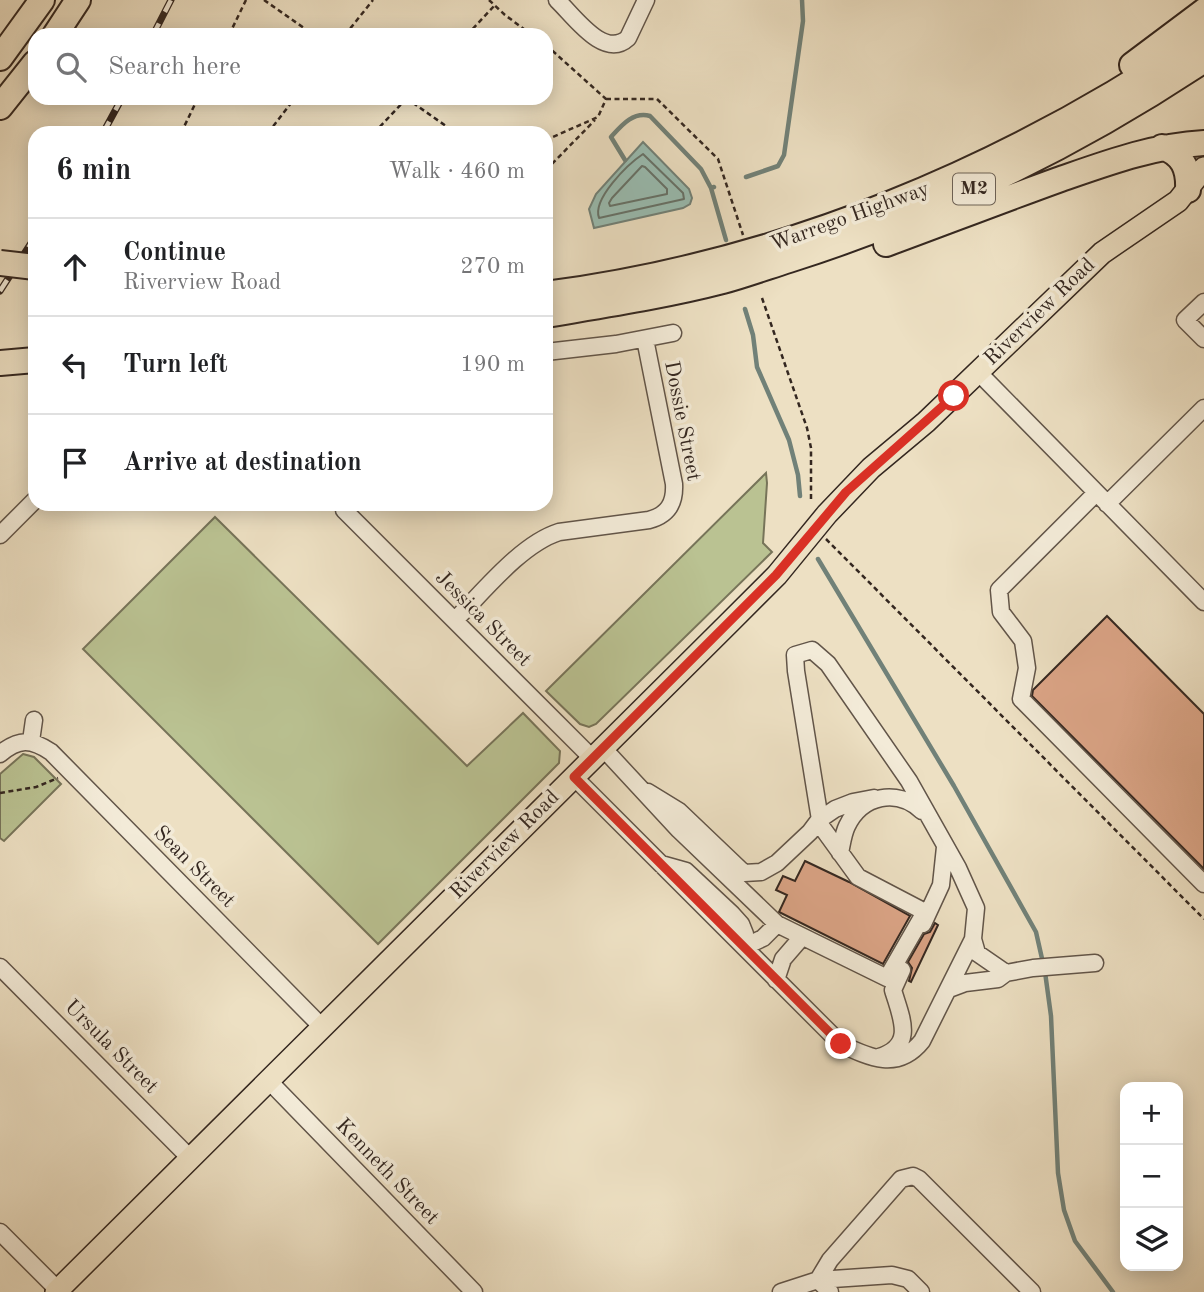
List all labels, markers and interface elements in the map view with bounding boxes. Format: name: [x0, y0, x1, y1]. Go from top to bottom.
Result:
search box: [28, 28, 553, 105]
icon: search: [52, 48, 90, 86]
text: Search here: [108, 54, 241, 80]
text: 6 min: [56, 156, 131, 186]
text: Walk · 460 m: [389, 160, 525, 183]
road number: M2: [953, 174, 995, 204]
street label: Warrego Highway: [768, 179, 932, 255]
text: Continue: [123, 240, 226, 266]
icon: ahead: [56, 248, 94, 286]
street label: Riverview Road: [981, 254, 1099, 370]
text: 270 m: [460, 255, 525, 278]
text: Riverview Road: [123, 271, 281, 294]
icon: left: [56, 346, 94, 384]
text: Turn left: [123, 352, 228, 378]
text: 190 m: [460, 353, 525, 376]
street label: Dossie Street: [660, 359, 704, 483]
route start: [938, 380, 969, 411]
icon: arrive: [56, 444, 94, 482]
text: Arrive at destination: [123, 450, 362, 476]
street label: Jessica Street: [431, 567, 535, 671]
street label: Riverview Road: [446, 786, 564, 904]
street label: Sean Street: [149, 822, 239, 912]
street label: Ursula Street: [60, 996, 162, 1098]
route end: [825, 1028, 856, 1059]
map controls: [1120, 1082, 1183, 1271]
button: +: [1120, 1082, 1183, 1145]
street label: Kenneth Street: [331, 1115, 443, 1229]
button: −: [1120, 1145, 1183, 1208]
button: layers: [1120, 1208, 1183, 1271]

